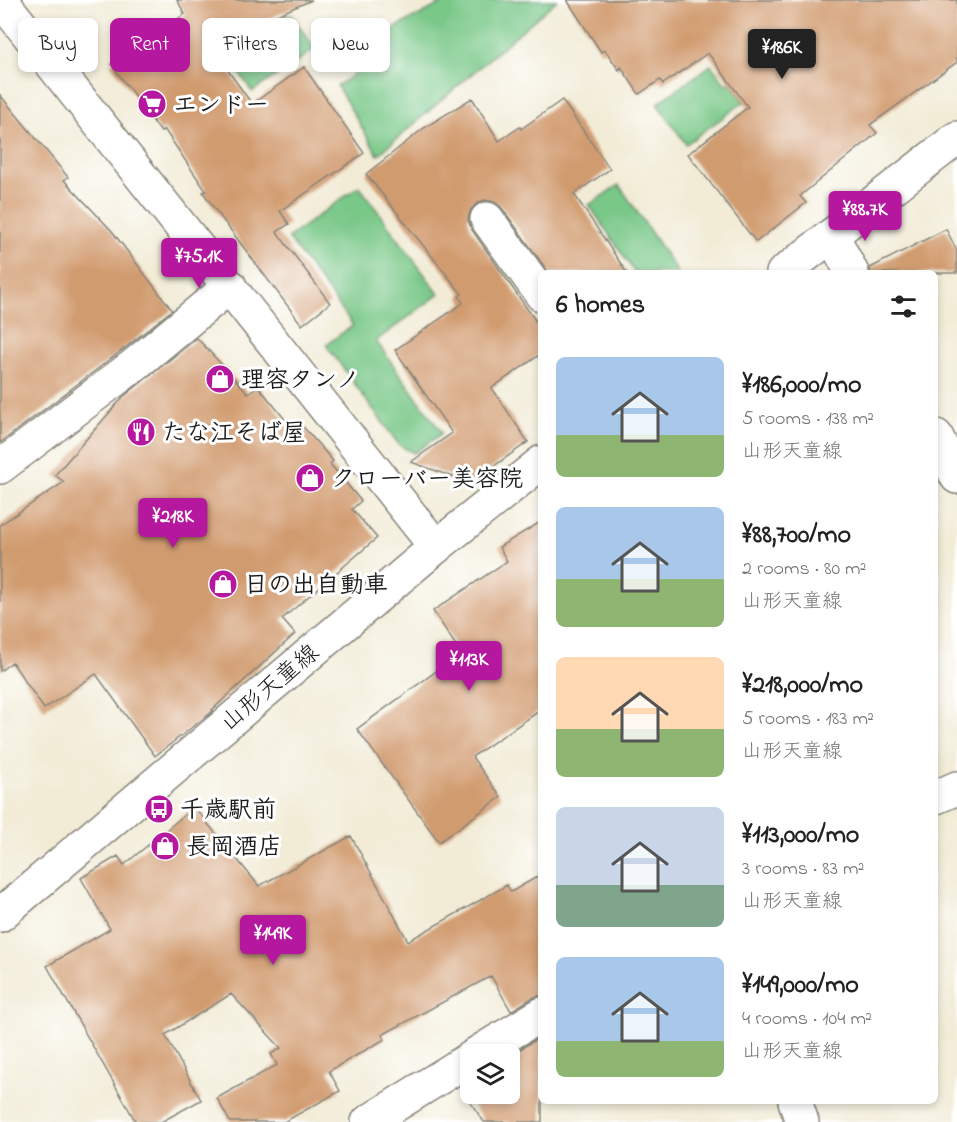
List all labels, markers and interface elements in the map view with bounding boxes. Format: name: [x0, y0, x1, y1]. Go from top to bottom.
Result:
chip: Buy: [18, 18, 98, 72]
chip: Rent: [110, 18, 190, 72]
chip: Filters: [202, 18, 299, 72]
chip: New: [311, 18, 390, 72]
pin: ¥186K: [740, 29, 824, 80]
text: ¥186K: [762, 34, 802, 63]
supermarket icon: エンドー: [136, 88, 168, 120]
place label: エンドー: [173, 89, 269, 124]
pin: ¥88.7K: [816, 191, 914, 242]
text: ¥88.7K: [843, 196, 887, 225]
pin: ¥75.1K: [150, 238, 248, 289]
text: ¥75.1K: [175, 243, 223, 272]
text: 6 homes: [556, 287, 645, 325]
icon: filters: [887, 290, 920, 323]
shop icon: 理容タンノ: [204, 363, 236, 395]
place label: 理容タンノ: [241, 364, 360, 399]
text: ¥186,000/mo: [742, 367, 862, 405]
icon: home: [604, 381, 676, 453]
text: 5 rooms · 138 m²: [742, 405, 874, 434]
restaurant icon: たな江そば屋: [125, 416, 157, 448]
place label: たな江そば屋: [162, 417, 306, 452]
text: 山形天童線: [742, 438, 842, 467]
shop icon: クローバー美容院: [294, 462, 326, 494]
place label: クローバー美容院: [331, 463, 523, 498]
pin: ¥218K: [131, 498, 215, 549]
text: ¥218K: [152, 503, 194, 532]
text: ¥88,700/mo: [742, 517, 851, 555]
icon: home: [604, 531, 676, 603]
text: 2 rooms · 80 m²: [742, 555, 867, 584]
shop icon: 日の出自動車: [207, 568, 239, 600]
place label: 日の出自動車: [244, 569, 388, 604]
text: 山形天童線: [742, 588, 842, 617]
street label: 山形天童線: [213, 637, 328, 741]
pin: ¥113K: [427, 641, 511, 692]
text: ¥113K: [450, 646, 488, 675]
text: ¥218,000/mo: [742, 667, 863, 705]
icon: home: [604, 681, 676, 753]
text: 5 rooms · 183 m²: [742, 705, 874, 734]
text: 山形天童線: [742, 738, 842, 767]
bus stop icon: 千歳駅前: [143, 793, 175, 825]
place label: 千歳駅前: [180, 794, 276, 829]
text: ¥113,000/mo: [742, 817, 859, 855]
shop icon: 長岡酒店: [149, 830, 181, 862]
place label: 長岡酒店: [186, 831, 282, 866]
icon: home: [604, 831, 676, 903]
text: 3 rooms · 83 m²: [742, 855, 864, 884]
text: 山形天童線: [742, 888, 842, 917]
pin: ¥149K: [231, 915, 315, 966]
text: ¥149K: [254, 920, 292, 949]
text: ¥149,000/mo: [742, 967, 859, 1005]
icon: home: [604, 981, 676, 1053]
text: 4 rooms · 104 m²: [742, 1005, 872, 1034]
text: 山形天童線: [742, 1038, 842, 1067]
map controls: [460, 1044, 520, 1104]
button: layers: [460, 1044, 520, 1104]

